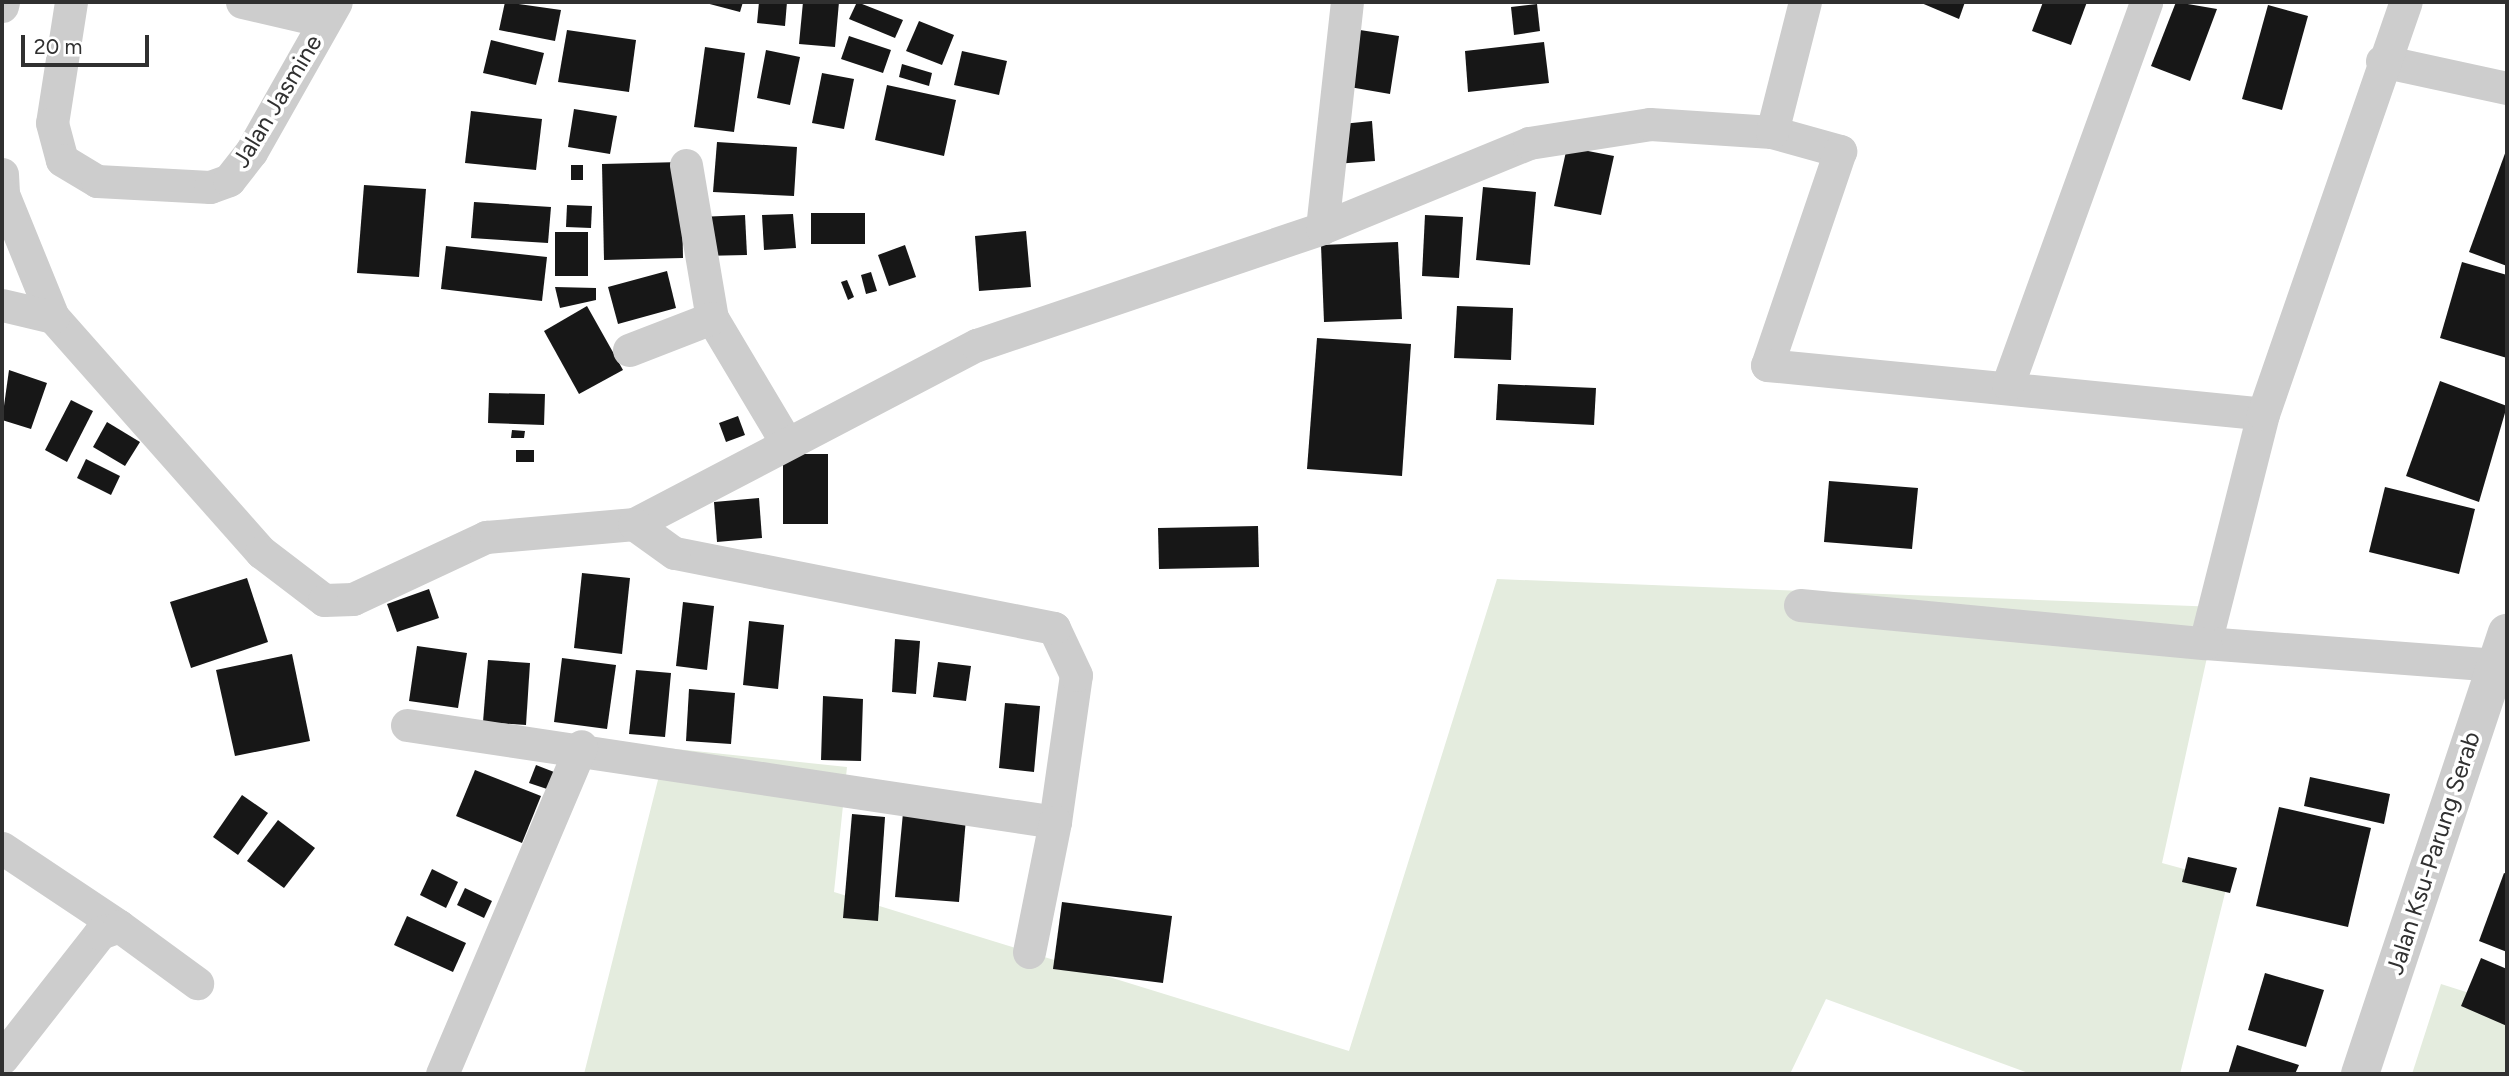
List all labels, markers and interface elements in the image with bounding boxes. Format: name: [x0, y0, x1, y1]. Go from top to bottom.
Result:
scale bar: [24, 21, 152, 65]
street label: Jalan Jasmine: [226, 29, 328, 173]
text: 20 m: [34, 34, 82, 59]
street label: Jalan Ksu-Parung Serab: [2380, 728, 2486, 978]

